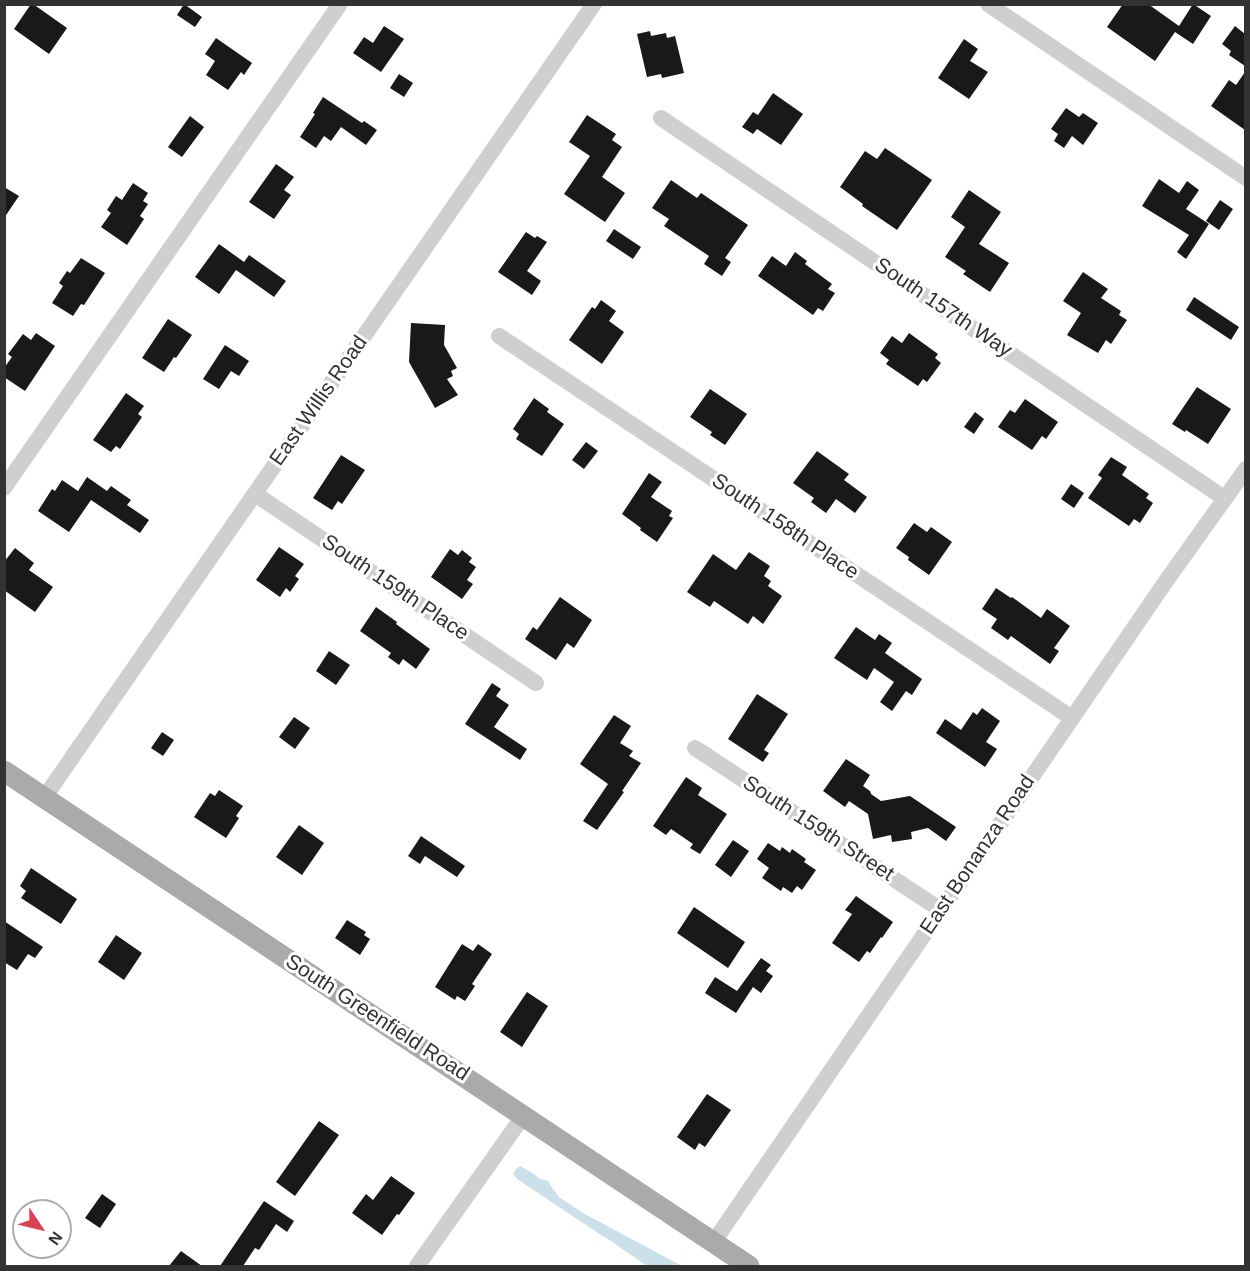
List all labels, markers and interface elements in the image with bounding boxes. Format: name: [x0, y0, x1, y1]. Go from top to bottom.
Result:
street label: South 157th Way: [869, 253, 1017, 363]
street label: East Willis Road: [265, 331, 373, 471]
street label: South 158th Place: [707, 469, 863, 585]
street label: South 159th Place: [317, 530, 473, 646]
street label: South 159th Street: [738, 771, 898, 887]
street label: East Bonanza Road: [915, 771, 1041, 939]
street label: South Greenfield Road: [281, 949, 473, 1087]
north arrow: [12, 1199, 72, 1259]
text: N: [45, 1229, 66, 1248]

